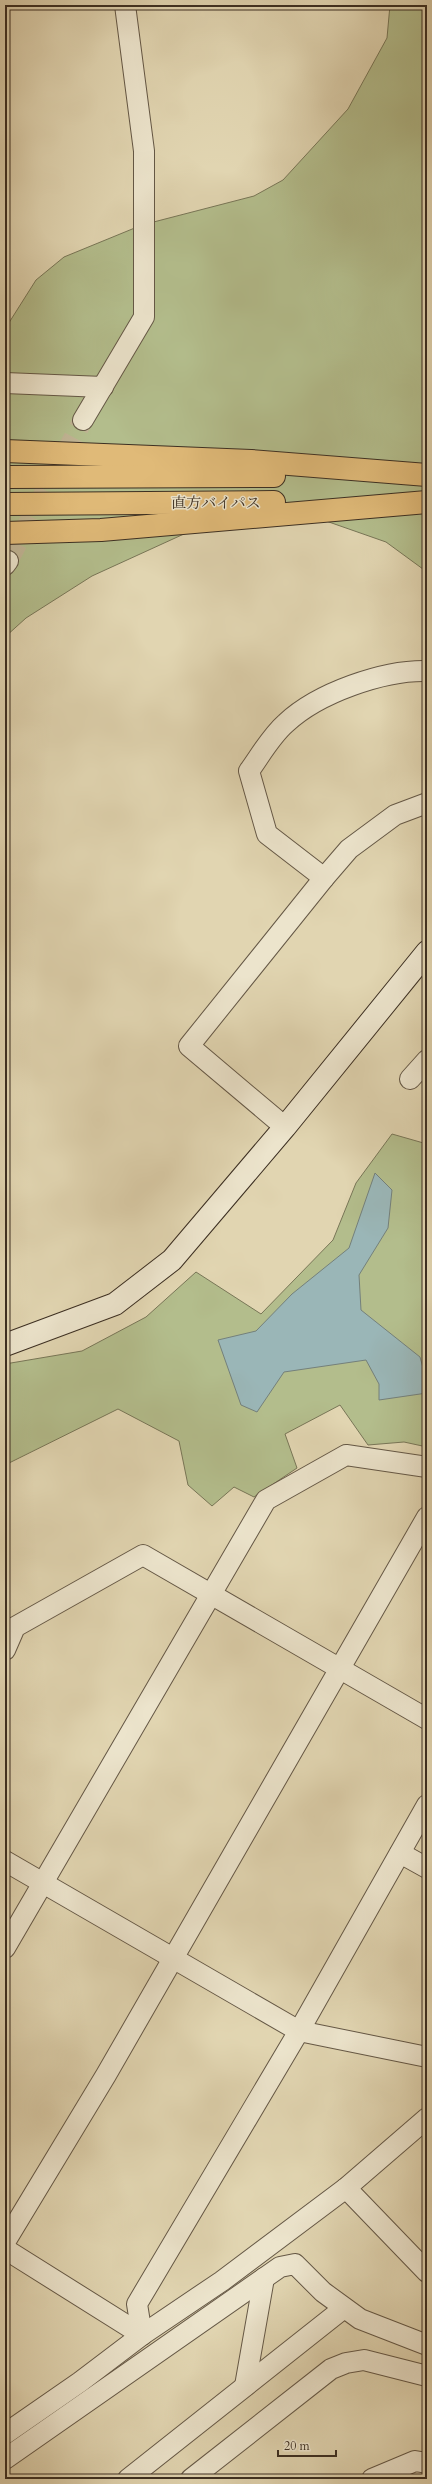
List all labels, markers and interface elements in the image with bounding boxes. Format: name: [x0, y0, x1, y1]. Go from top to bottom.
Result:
street label: 直方バイパス: [171, 493, 261, 513]
scale bar: [278, 2432, 336, 2458]
text: 20 m: [284, 2438, 311, 2454]

